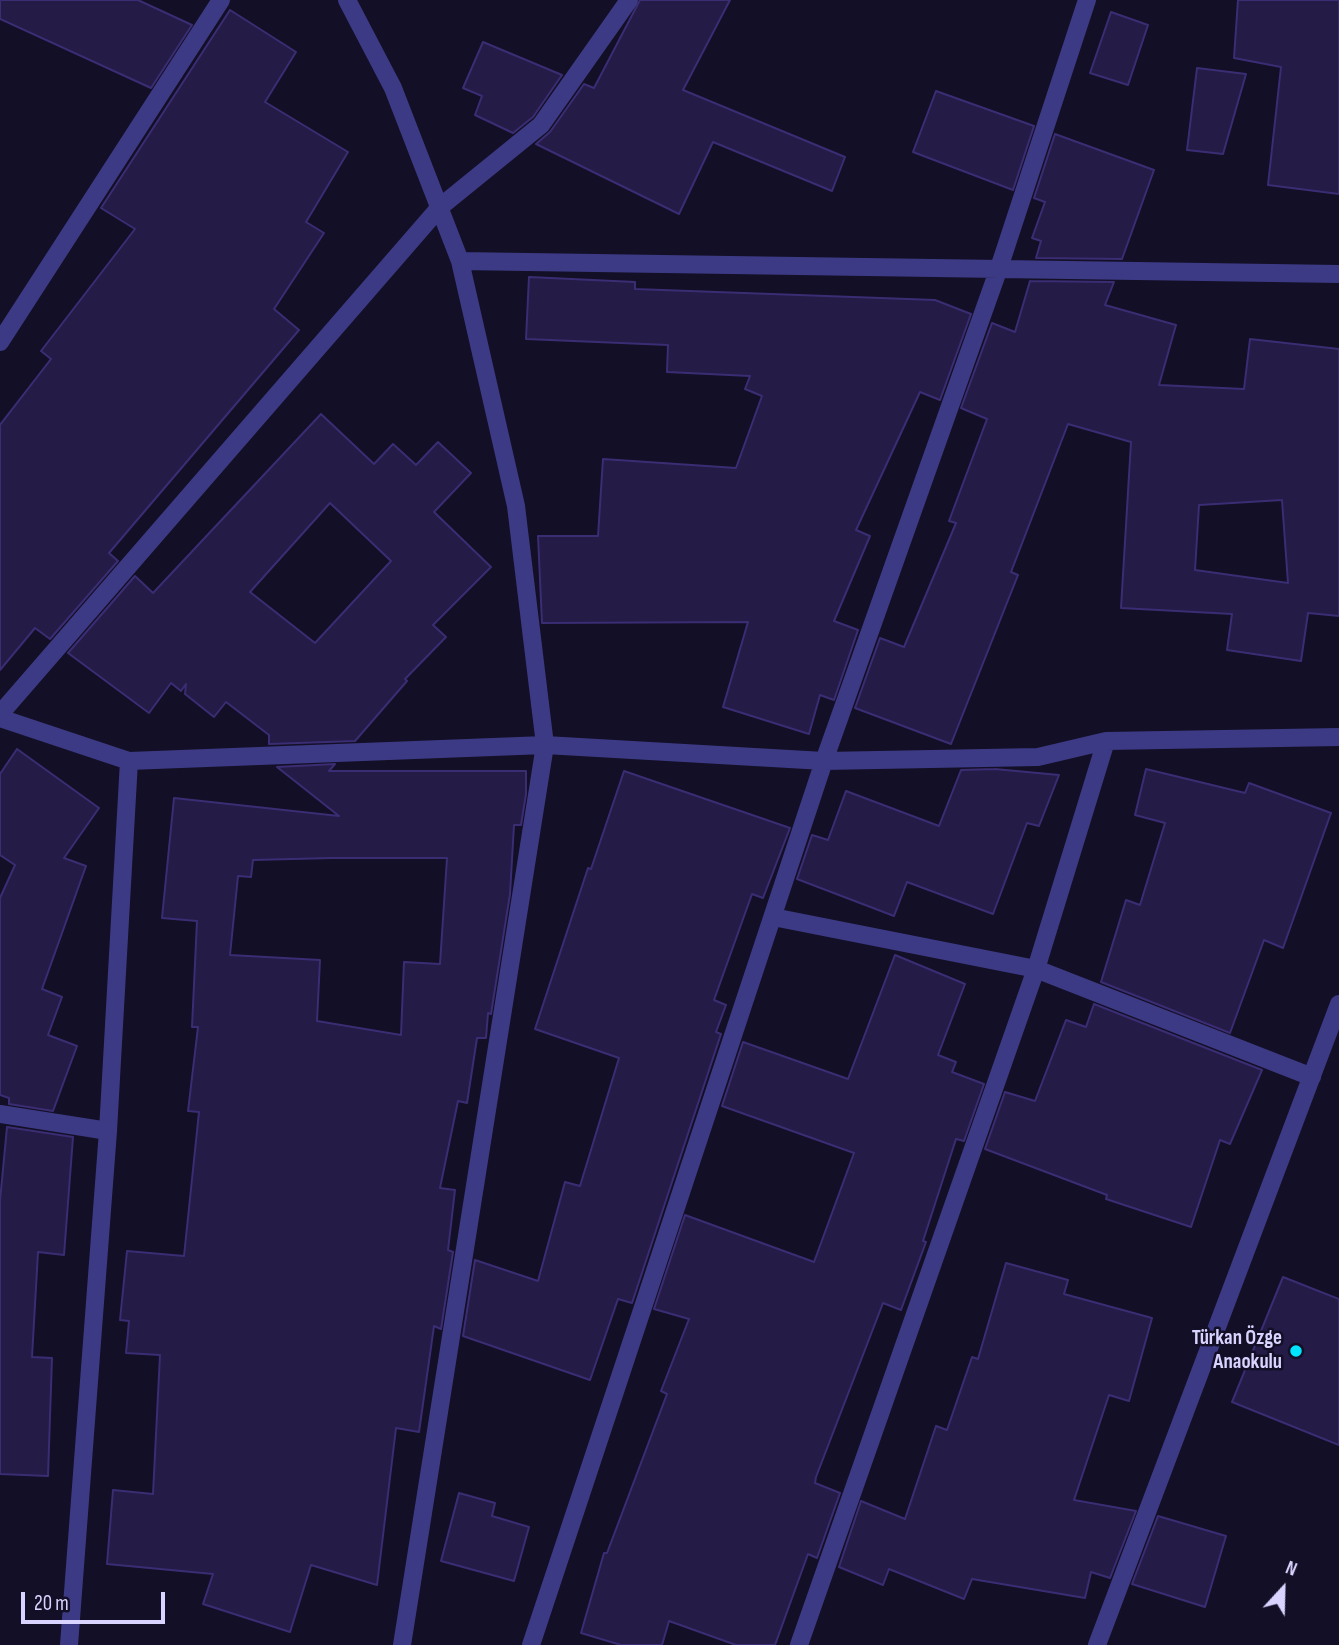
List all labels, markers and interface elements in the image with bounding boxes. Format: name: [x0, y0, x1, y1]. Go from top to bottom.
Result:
place label: Türkan Özge Anaokulu: [1192, 1326, 1282, 1376]
marker: Türkan Özge Anaokulu: [1288, 1343, 1304, 1359]
north arrow: [1248, 1554, 1318, 1624]
text: N: [1282, 1557, 1300, 1582]
scale bar: [24, 1578, 168, 1622]
text: 20 m: [34, 1591, 69, 1616]

